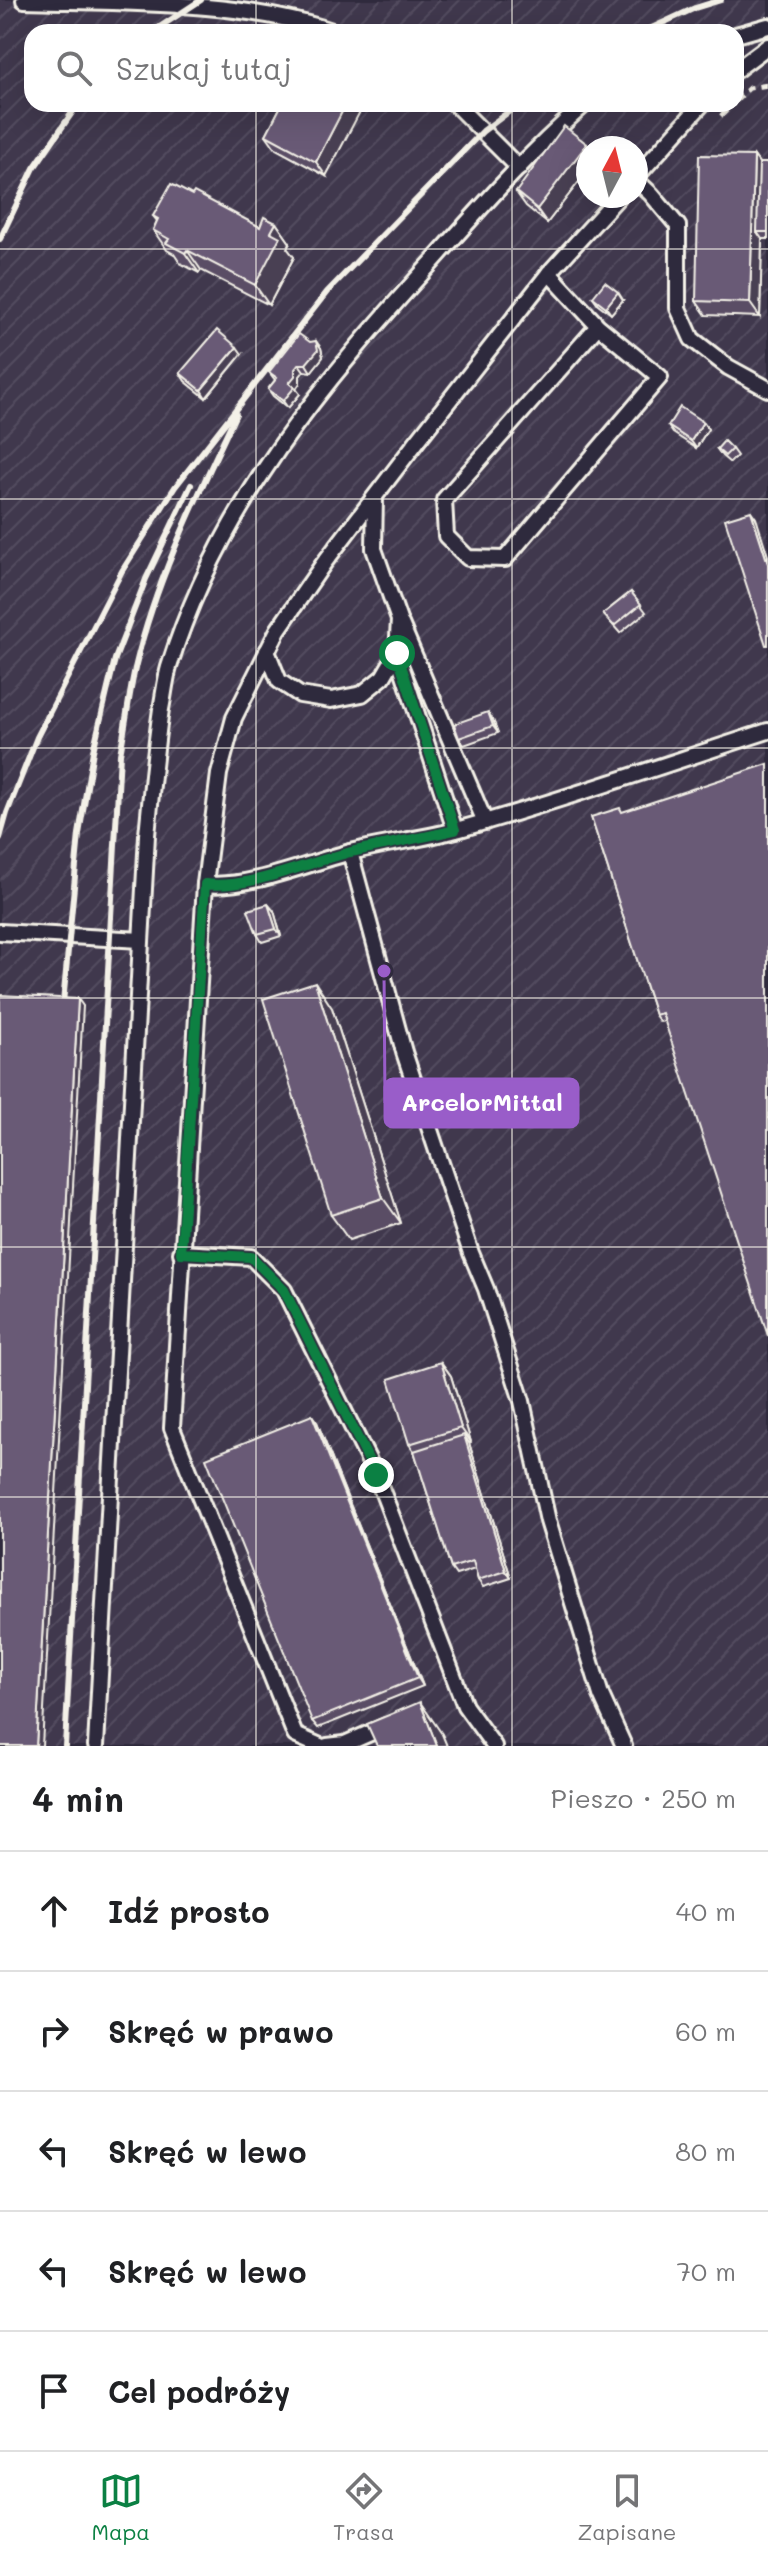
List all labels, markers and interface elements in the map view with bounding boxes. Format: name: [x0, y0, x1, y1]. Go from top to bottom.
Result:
search box: [24, 24, 744, 112]
icon: search: [52, 46, 96, 90]
text: Szukaj tutaj: [116, 48, 292, 88]
north arrow: [576, 136, 648, 208]
route start: [379, 635, 415, 671]
callout: ArcelorMittal: [385, 1079, 578, 1127]
text: ArcelorMittal: [401, 1086, 563, 1117]
route end: [358, 1457, 394, 1493]
text: 4 min: [32, 1776, 124, 1821]
text: Pieszo · 250 m: [551, 1781, 736, 1815]
icon: ahead: [32, 1889, 76, 1933]
text: Idź prosto: [108, 1891, 269, 1931]
text: 40 m: [676, 1894, 736, 1928]
icon: right: [32, 2009, 76, 2053]
text: Skręć w prawo: [108, 2011, 333, 2051]
text: 60 m: [675, 2014, 736, 2048]
icon: left: [32, 2129, 76, 2173]
text: Skręć w lewo: [108, 2131, 306, 2171]
text: 80 m: [675, 2134, 736, 2168]
icon: left: [32, 2249, 76, 2293]
text: Skręć w lewo: [108, 2251, 306, 2291]
text: 70 m: [676, 2254, 736, 2288]
icon: arrive: [32, 2369, 76, 2413]
text: Cel podróży: [108, 2371, 290, 2411]
tab: Mapa: [92, 2469, 150, 2546]
tab: Trasa: [333, 2469, 394, 2546]
tab: Zapisane: [577, 2469, 676, 2546]

